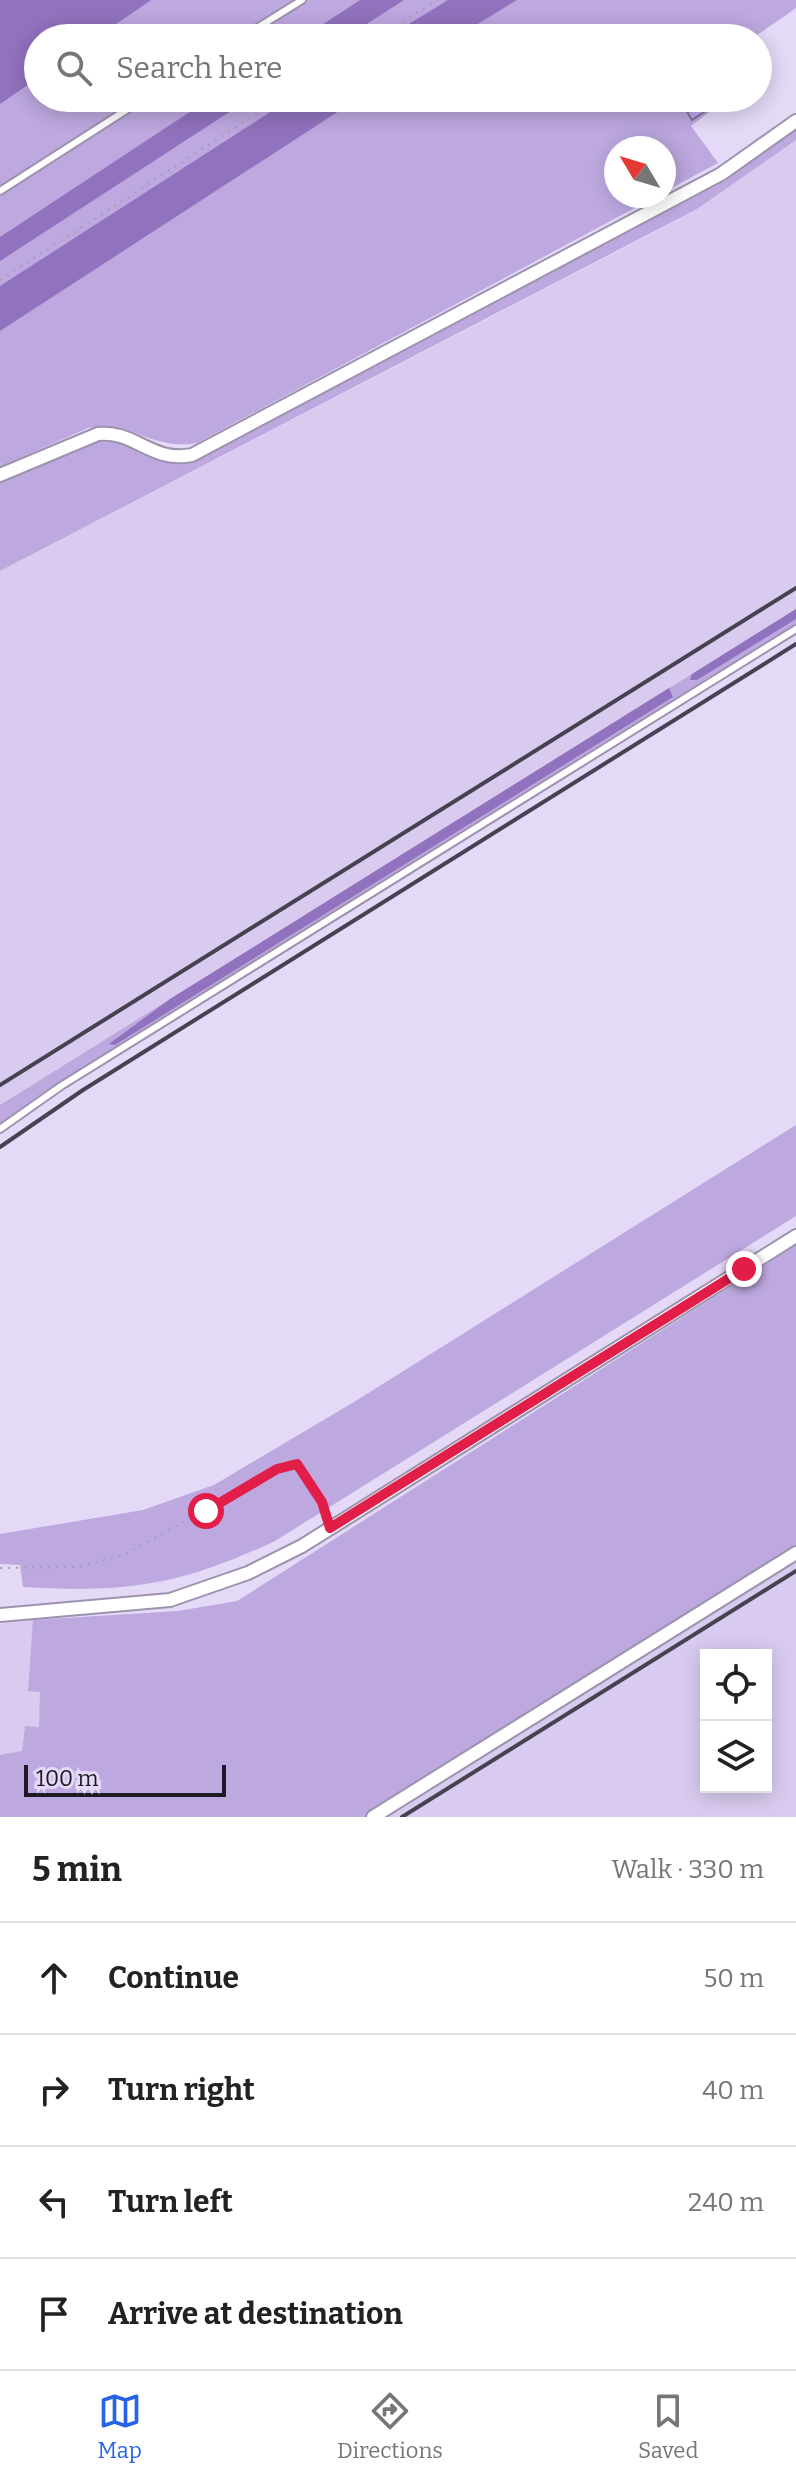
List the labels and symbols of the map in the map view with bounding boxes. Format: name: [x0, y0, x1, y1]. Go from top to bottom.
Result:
north arrow: [604, 136, 676, 208]
route end: [726, 1251, 762, 1287]
route start: [188, 1493, 224, 1529]
scale bar: [24, 1761, 226, 1797]

